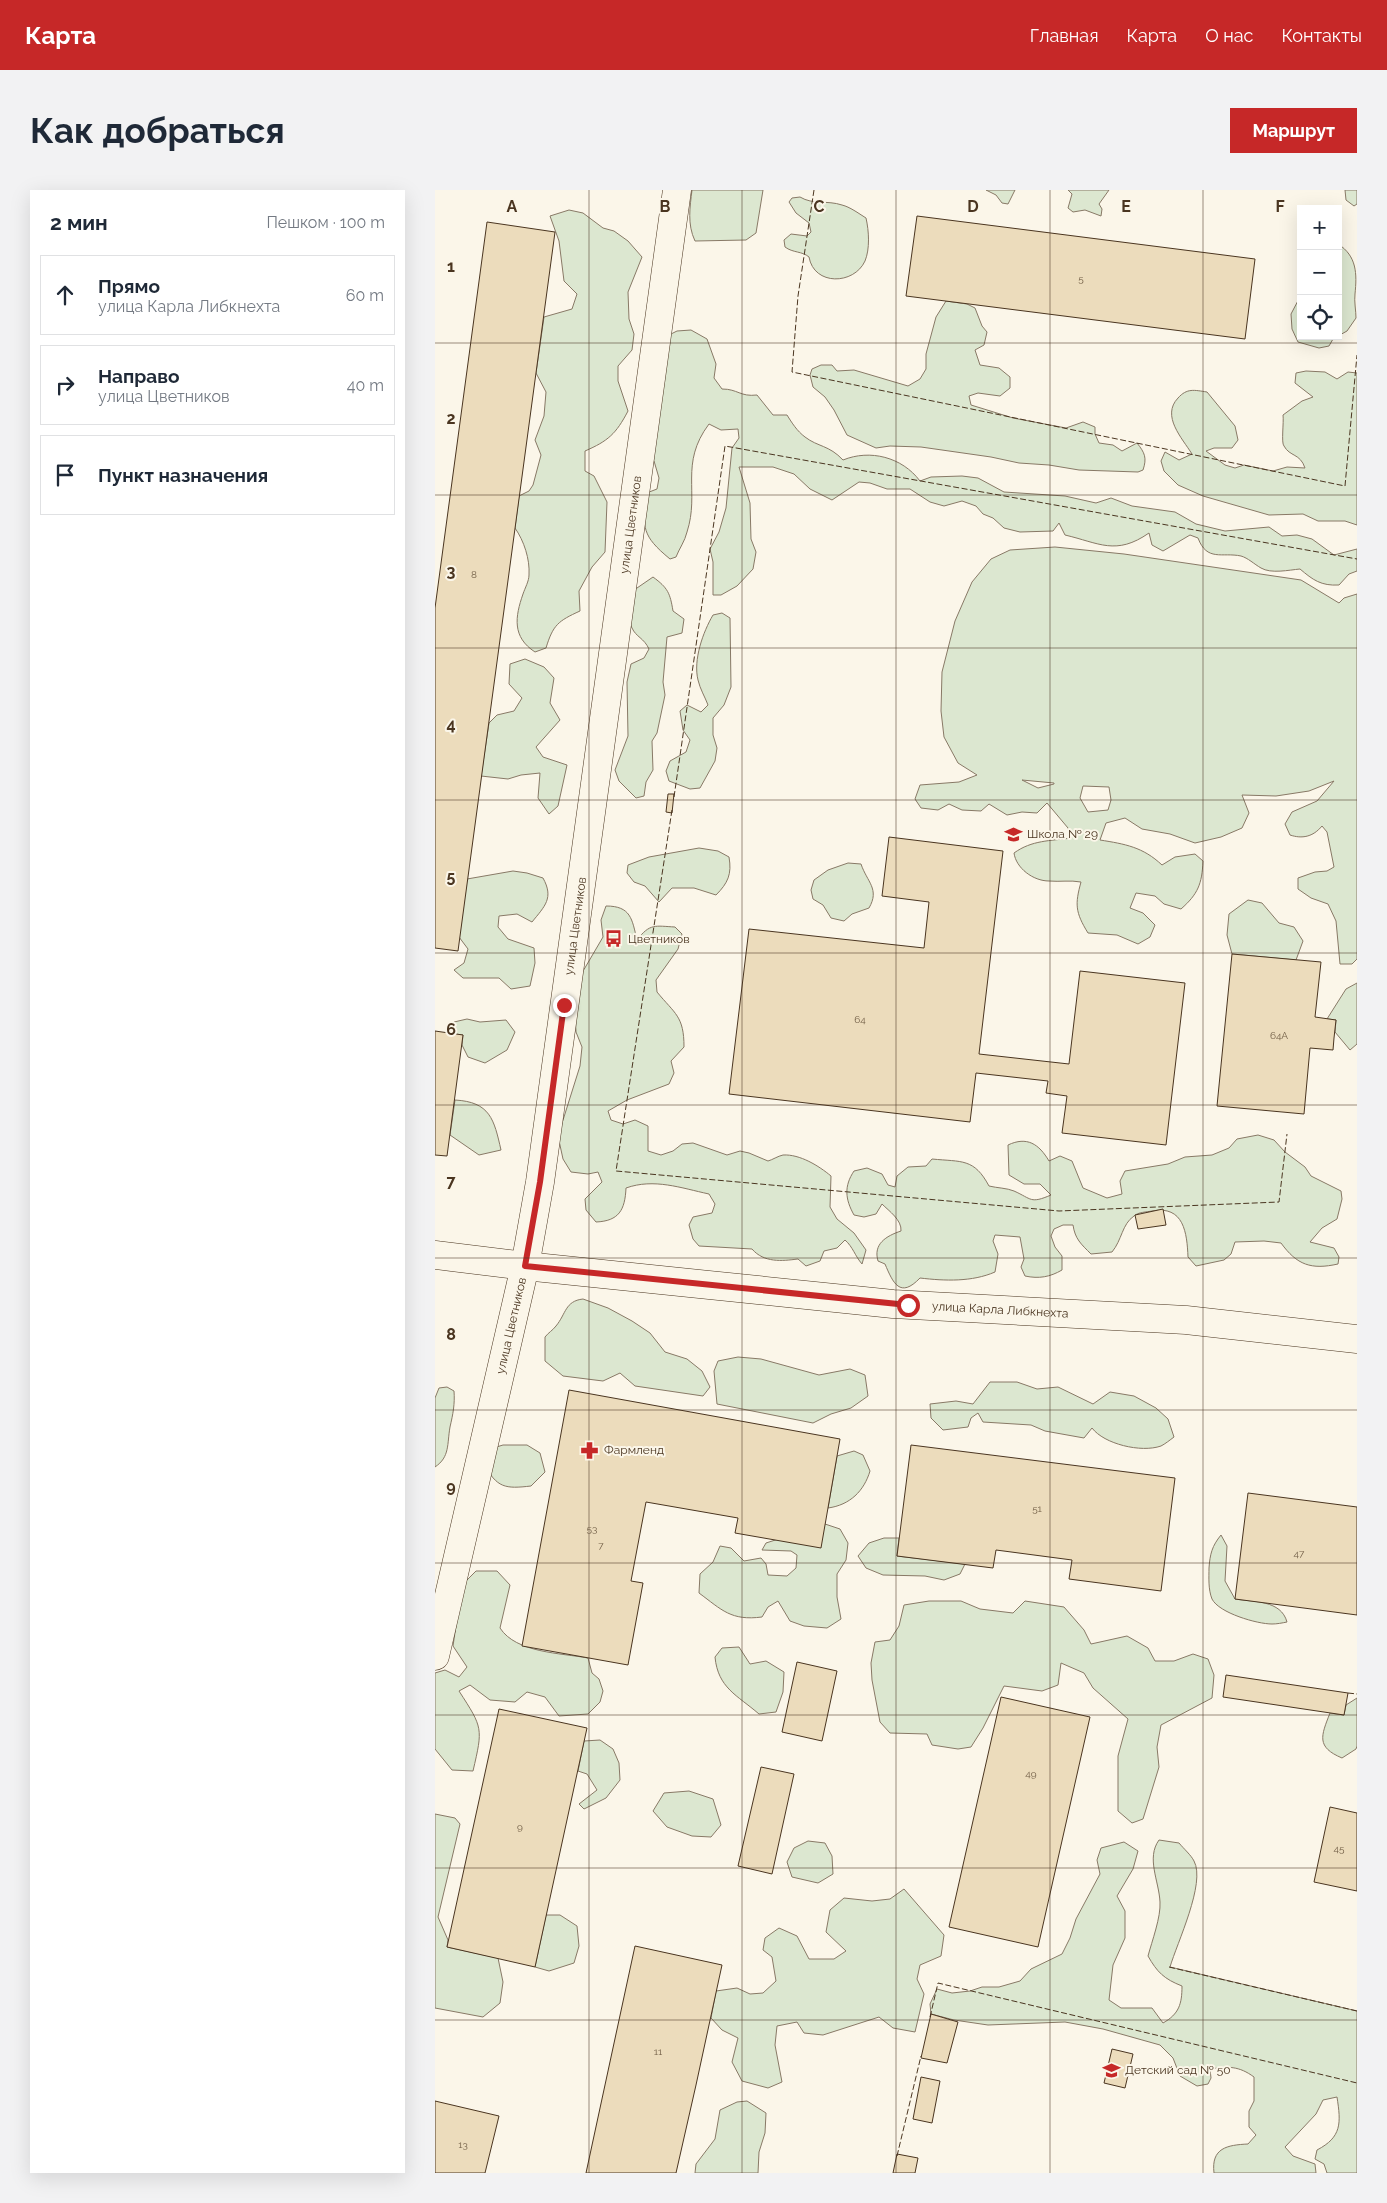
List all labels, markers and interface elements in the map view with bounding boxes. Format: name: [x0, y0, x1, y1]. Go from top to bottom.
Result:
text: Карта: [25, 21, 96, 50]
text: Главная: [1030, 25, 1098, 46]
text: Карта: [1126, 25, 1177, 46]
text: О нас: [1205, 25, 1253, 46]
text: Контакты: [1281, 25, 1362, 46]
button: Маршрут: [1230, 108, 1357, 153]
text: Как добраться: [30, 110, 285, 151]
text: A: [507, 197, 518, 216]
text: B: [660, 197, 671, 216]
text: C: [814, 197, 825, 216]
text: D: [967, 197, 979, 216]
text: E: [1121, 197, 1131, 216]
text: F: [1275, 197, 1285, 216]
map controls: [1297, 205, 1342, 340]
button: +: [1297, 205, 1342, 250]
text: 2 мин: [50, 210, 108, 235]
text: Пешком · 100 m: [266, 213, 385, 232]
button: −: [1297, 250, 1342, 295]
text: 1: [447, 257, 455, 276]
house number: 5: [1078, 273, 1084, 284]
text: Прямо: [98, 275, 160, 297]
icon: ahead: [51, 281, 79, 309]
text: 60 m: [346, 286, 384, 305]
button: locate: [1297, 295, 1342, 340]
text: улица Карла Либкнехта: [98, 297, 280, 316]
text: Направо: [98, 365, 179, 387]
icon: right: [51, 371, 79, 399]
text: 40 m: [347, 376, 384, 395]
text: улица Цветников: [98, 387, 229, 406]
text: 2: [446, 409, 456, 428]
icon: arrive: [51, 461, 79, 489]
text: Пункт назначения: [98, 464, 268, 486]
street label: улица Цветников: [617, 475, 644, 575]
text: 3: [447, 562, 456, 581]
house number: 8: [471, 569, 477, 580]
text: 4: [446, 715, 456, 734]
school or university icon: Школа № 29: [1003, 824, 1023, 844]
place label: Школа № 29: [1027, 827, 1098, 841]
text: 5: [447, 867, 456, 886]
street label: улица Цветников: [562, 876, 589, 976]
bus stop icon: Цветников: [604, 929, 624, 949]
place label: Цветников: [628, 932, 690, 946]
route end: [553, 994, 576, 1017]
house number: 64: [854, 1014, 866, 1025]
text: 6: [446, 1020, 456, 1039]
house number: 64А: [1270, 1030, 1288, 1041]
text: 7: [447, 1172, 456, 1191]
street label: улица Цветников: [493, 1276, 529, 1375]
route start: [897, 1294, 920, 1317]
street label: улица Карла Либкнехта: [932, 1299, 1069, 1321]
text: 8: [446, 1325, 456, 1344]
pharmacy icon: Фармленд: [580, 1440, 600, 1460]
place label: Фармленд: [604, 1443, 664, 1457]
text: 9: [446, 1477, 456, 1496]
house number: 51: [1032, 1503, 1043, 1514]
house number: 53: [587, 1523, 597, 1534]
house number: 7: [598, 1540, 604, 1551]
house number: 47: [1294, 1548, 1305, 1559]
house number: 49: [1025, 1768, 1037, 1779]
house number: 9: [517, 1821, 523, 1832]
house number: 45: [1334, 1843, 1345, 1854]
house number: 11: [654, 2046, 663, 2057]
school or university icon: Детский сад № 50: [1101, 2060, 1121, 2080]
place label: Детский сад № 50: [1125, 2063, 1231, 2077]
house number: 13: [458, 2139, 468, 2150]

